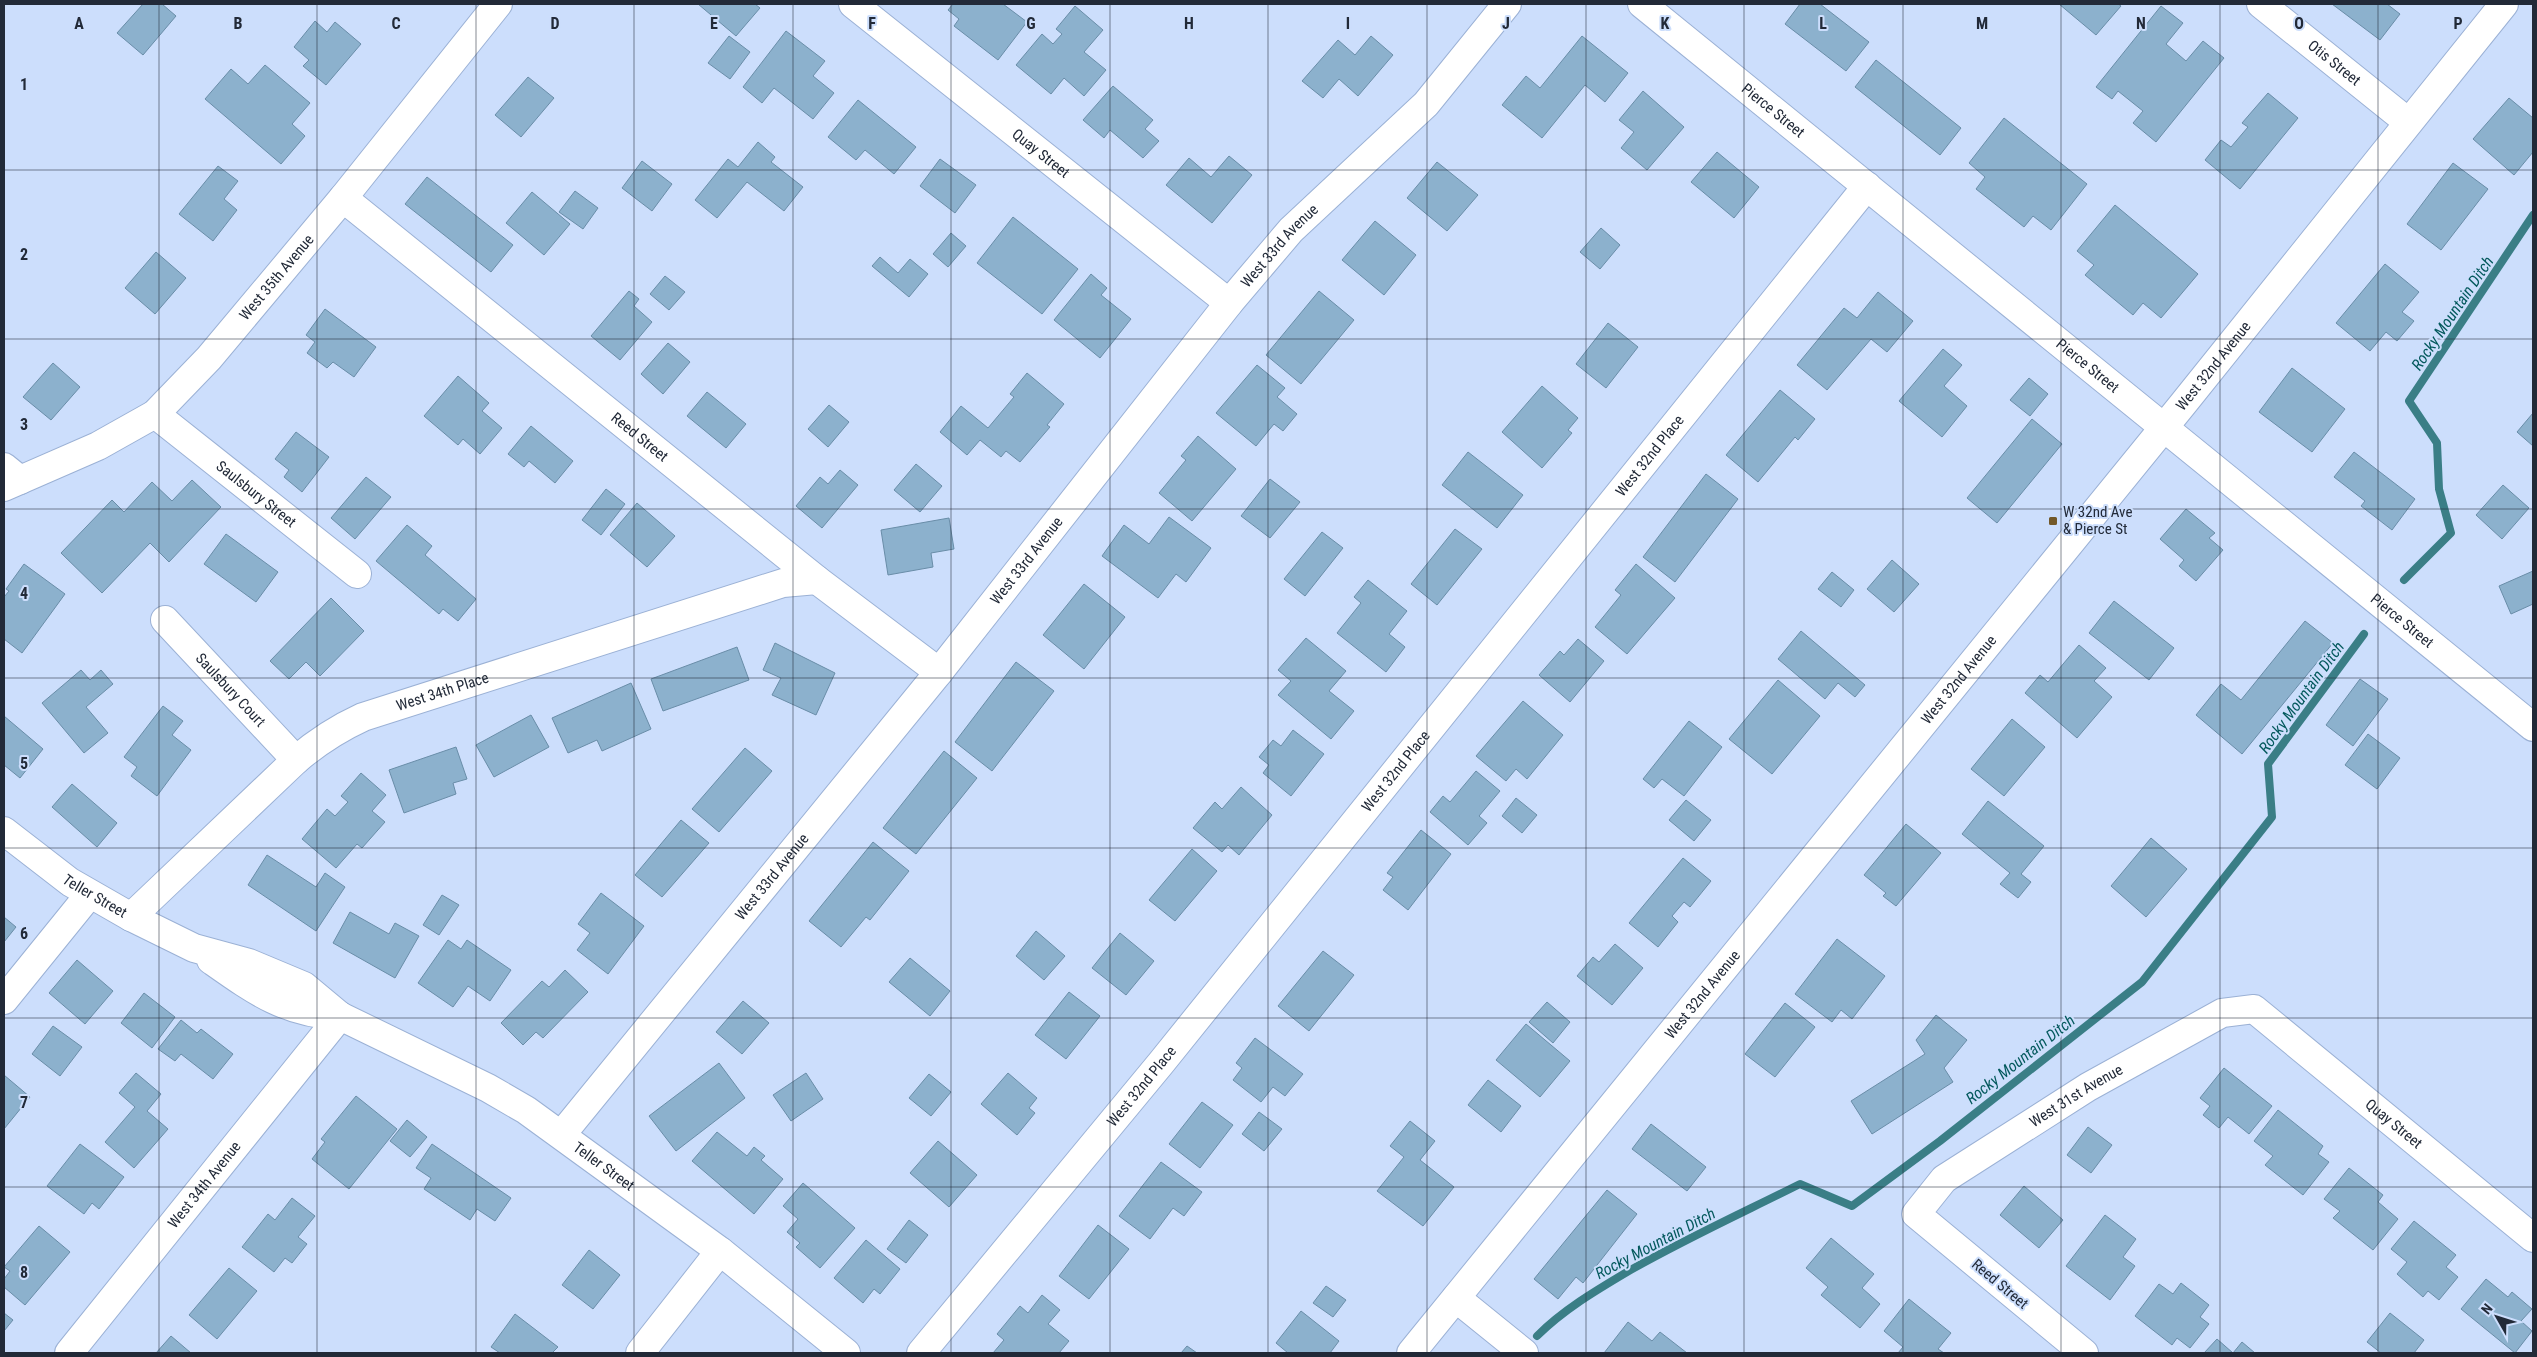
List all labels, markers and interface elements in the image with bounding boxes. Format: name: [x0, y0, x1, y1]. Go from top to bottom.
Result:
text: A: [74, 14, 84, 33]
text: B: [234, 14, 243, 33]
text: C: [391, 14, 401, 33]
text: D: [550, 14, 560, 33]
text: E: [710, 14, 718, 33]
text: F: [868, 14, 876, 33]
text: G: [1026, 14, 1036, 33]
text: H: [1184, 14, 1194, 33]
text: I: [1346, 14, 1350, 33]
text: J: [1502, 14, 1510, 33]
text: K: [1661, 14, 1670, 33]
text: L: [1819, 14, 1827, 33]
text: M: [1976, 14, 1988, 33]
text: N: [2136, 14, 2146, 33]
text: O: [2294, 14, 2304, 33]
text: P: [2453, 14, 2463, 33]
street label: Otis Street: [2304, 36, 2364, 89]
text: 1: [20, 75, 28, 94]
street label: Pierce Street: [1738, 80, 1808, 141]
street label: Quay Street: [1009, 125, 1073, 182]
street label: West 33rd Avenue: [1237, 200, 1322, 291]
street label: West 35th Avenue: [236, 231, 318, 324]
text: 2: [20, 245, 28, 264]
water label: Rocky Mountain Ditch: [2407, 253, 2498, 374]
street label: West 32nd Avenue: [2172, 318, 2255, 414]
street label: Pierce Street: [2053, 335, 2123, 397]
street label: Reed Street: [607, 409, 672, 465]
street label: West 32nd Place: [1612, 412, 1688, 500]
text: 3: [20, 415, 28, 434]
street label: Saulsbury Street: [213, 457, 300, 531]
place label: W 32nd Ave & Pierce St: [2063, 503, 2132, 538]
street label: West 33rd Avenue: [987, 513, 1066, 608]
marker: W 32nd Ave & Pierce St: [2047, 515, 2059, 527]
text: 4: [20, 584, 28, 603]
street label: Pierce Street: [2367, 590, 2437, 652]
street label: West 32nd Avenue: [1917, 632, 2000, 728]
water label: Rocky Mountain Ditch: [2255, 638, 2348, 757]
street label: Saulsbury Court: [192, 650, 269, 731]
street label: West 34th Place: [394, 669, 491, 715]
street label: West 32nd Place: [1358, 727, 1434, 815]
text: 5: [20, 754, 28, 773]
street label: West 33rd Avenue: [731, 830, 812, 924]
street label: Teller Street: [59, 871, 130, 922]
text: 6: [20, 924, 28, 943]
street label: West 32nd Avenue: [1661, 947, 1744, 1043]
water label: Rocky Mountain Ditch: [1962, 1011, 2079, 1108]
street label: West 32nd Place: [1103, 1043, 1180, 1130]
street label: West 31st Avenue: [2026, 1061, 2126, 1131]
text: 7: [20, 1093, 28, 1112]
street label: Quay Street: [2362, 1095, 2426, 1152]
street label: West 34th Avenue: [164, 1138, 245, 1232]
street label: Teller Street: [570, 1138, 638, 1195]
water label: Rocky Mountain Ditch: [1592, 1204, 1719, 1283]
street label: Reed Street: [1968, 1255, 2032, 1313]
text: 8: [20, 1263, 28, 1282]
north arrow: [2472, 1292, 2522, 1342]
text: N: [2478, 1300, 2496, 1317]

